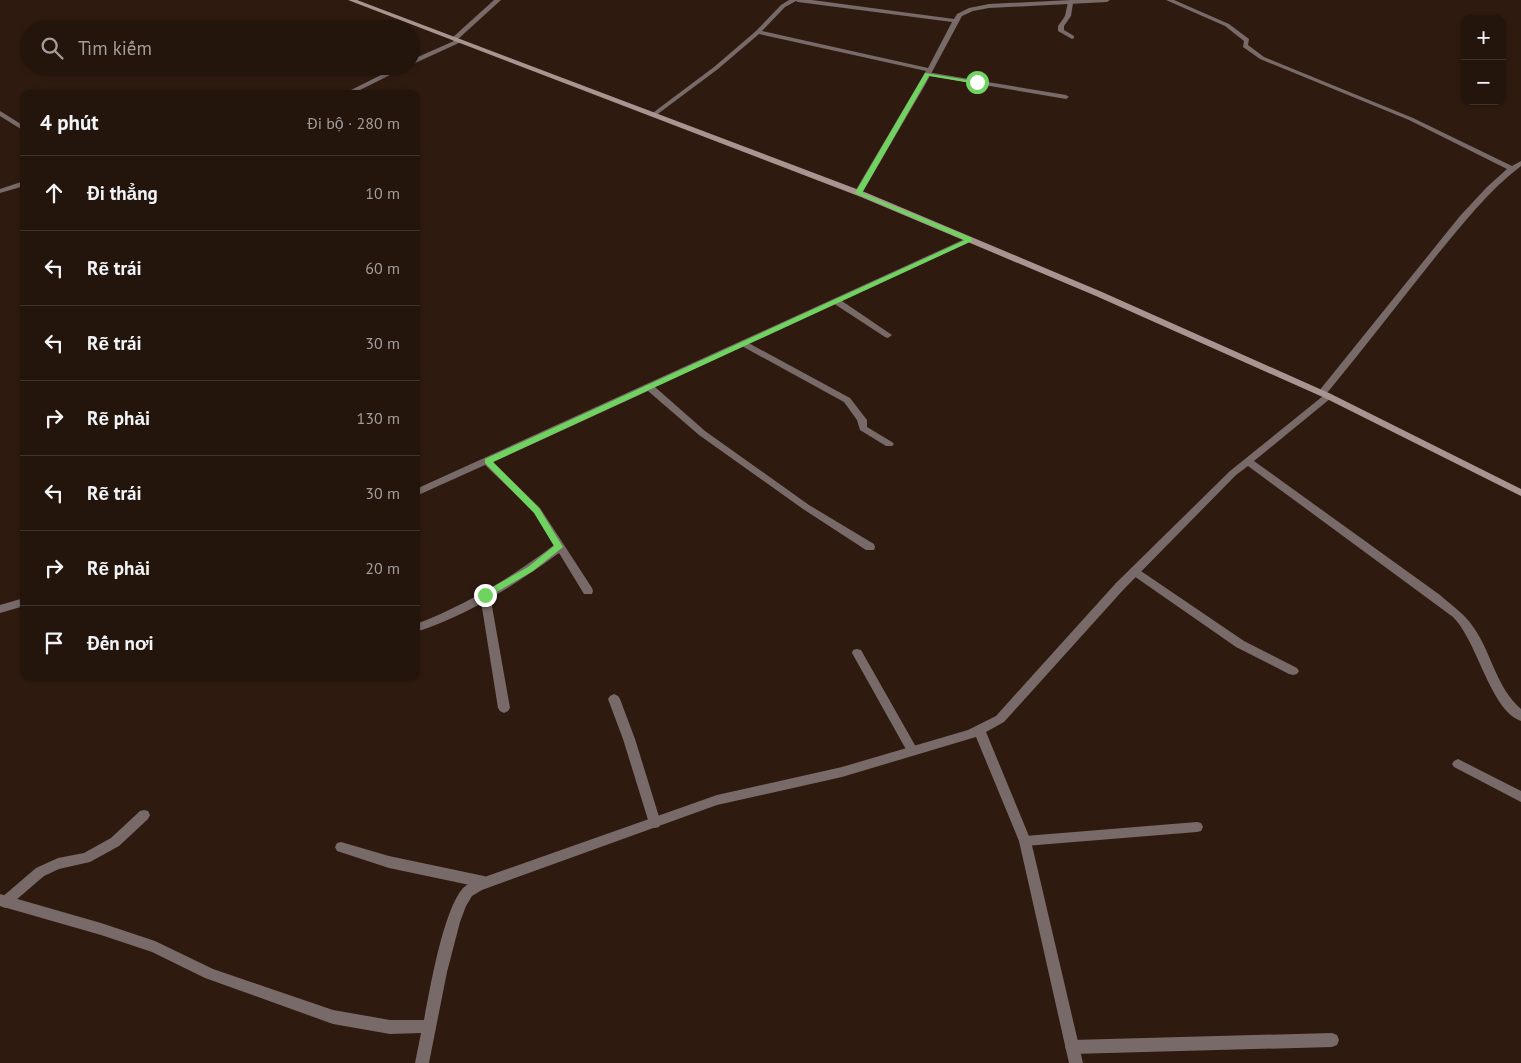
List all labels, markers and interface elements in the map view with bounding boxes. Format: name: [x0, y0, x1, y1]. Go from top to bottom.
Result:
map controls: [1461, 15, 1506, 105]
button: +: [1461, 15, 1506, 60]
search box: [20, 20, 420, 75]
icon: search: [38, 34, 66, 62]
text: Tìm kiếm: [78, 36, 152, 60]
button: −: [1461, 60, 1506, 105]
route start: [966, 71, 989, 94]
text: 4 phút: [40, 109, 99, 136]
text: Đi bộ · 280 m: [307, 113, 400, 133]
icon: ahead: [40, 179, 68, 207]
text: Đi thẳng: [87, 181, 158, 205]
text: 10 m: [365, 183, 400, 203]
icon: left: [40, 254, 68, 282]
text: Rẽ trái: [87, 256, 142, 280]
text: 60 m: [365, 258, 400, 278]
icon: left: [40, 329, 68, 357]
text: Rẽ trái: [87, 331, 142, 355]
text: 30 m: [365, 333, 400, 353]
icon: right: [40, 404, 68, 432]
text: Rẽ phải: [87, 406, 150, 430]
text: 130 m: [357, 408, 400, 428]
icon: left: [40, 479, 68, 507]
text: Rẽ trái: [87, 481, 142, 505]
text: 30 m: [365, 483, 400, 503]
icon: right: [40, 554, 68, 582]
text: Rẽ phải: [87, 556, 150, 580]
text: 20 m: [365, 558, 400, 578]
route end: [474, 584, 497, 607]
icon: arrive: [40, 629, 68, 657]
text: Đến nơi: [87, 631, 154, 655]

